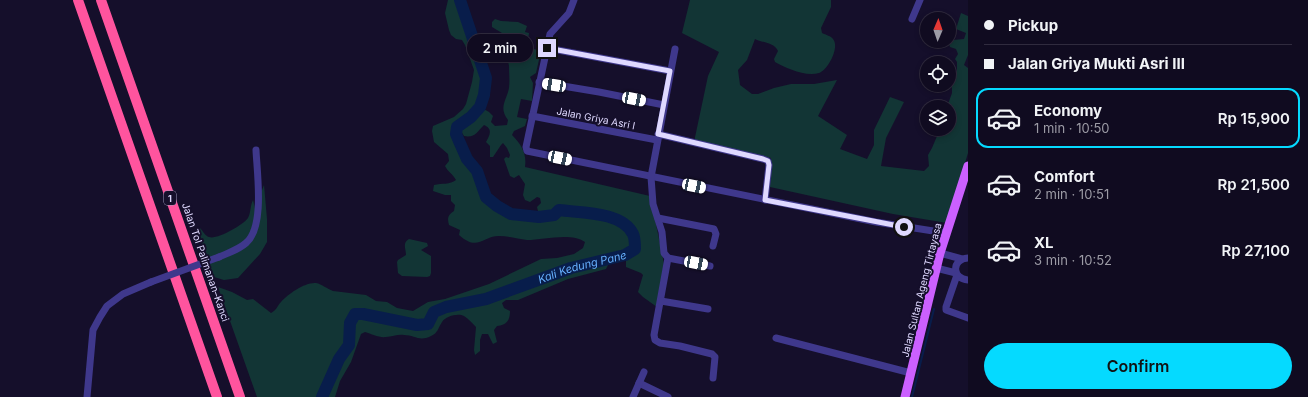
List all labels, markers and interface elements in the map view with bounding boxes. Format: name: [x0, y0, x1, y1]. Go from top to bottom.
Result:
north arrow: [920, 12, 956, 48]
map controls: [920, 12, 956, 136]
text: Pickup: [1008, 16, 1058, 35]
callout: 2 min: [467, 34, 533, 62]
route end: [538, 39, 556, 57]
text: 2 min: [483, 40, 517, 56]
text: Jalan Griya Mukti Asri III: [1008, 54, 1185, 73]
button: locate: [920, 56, 956, 92]
car: [541, 77, 567, 93]
car: [621, 91, 647, 107]
button: layers: [920, 100, 956, 136]
icon: car: [986, 100, 1022, 136]
text: Economy: [1034, 101, 1102, 120]
street label: Jalan Griya Asri I: [556, 104, 636, 132]
text: Rp 15,900: [1218, 109, 1290, 128]
text: 1 min · 10:50: [1034, 120, 1110, 136]
car: [547, 150, 573, 166]
icon: car: [986, 166, 1022, 202]
text: Comfort: [1034, 167, 1095, 186]
text: Rp 21,500: [1218, 175, 1290, 194]
car: [681, 178, 707, 194]
text: 2 min · 10:51: [1034, 186, 1109, 202]
road number: 1: [164, 191, 176, 205]
street label: Jalan Tol Palimanan–Kanci: [180, 201, 232, 323]
route start: [895, 218, 913, 236]
street label: Jalan Sultan Ageng Tirtayasa: [898, 222, 944, 358]
icon: car: [986, 232, 1022, 268]
text: XL: [1034, 233, 1054, 252]
text: Rp 27,100: [1221, 241, 1290, 260]
water label: Kali Kedung Pane: [536, 248, 628, 287]
text: 3 min · 10:52: [1034, 252, 1112, 268]
car: [683, 255, 709, 271]
button: Confirm: [984, 343, 1292, 389]

